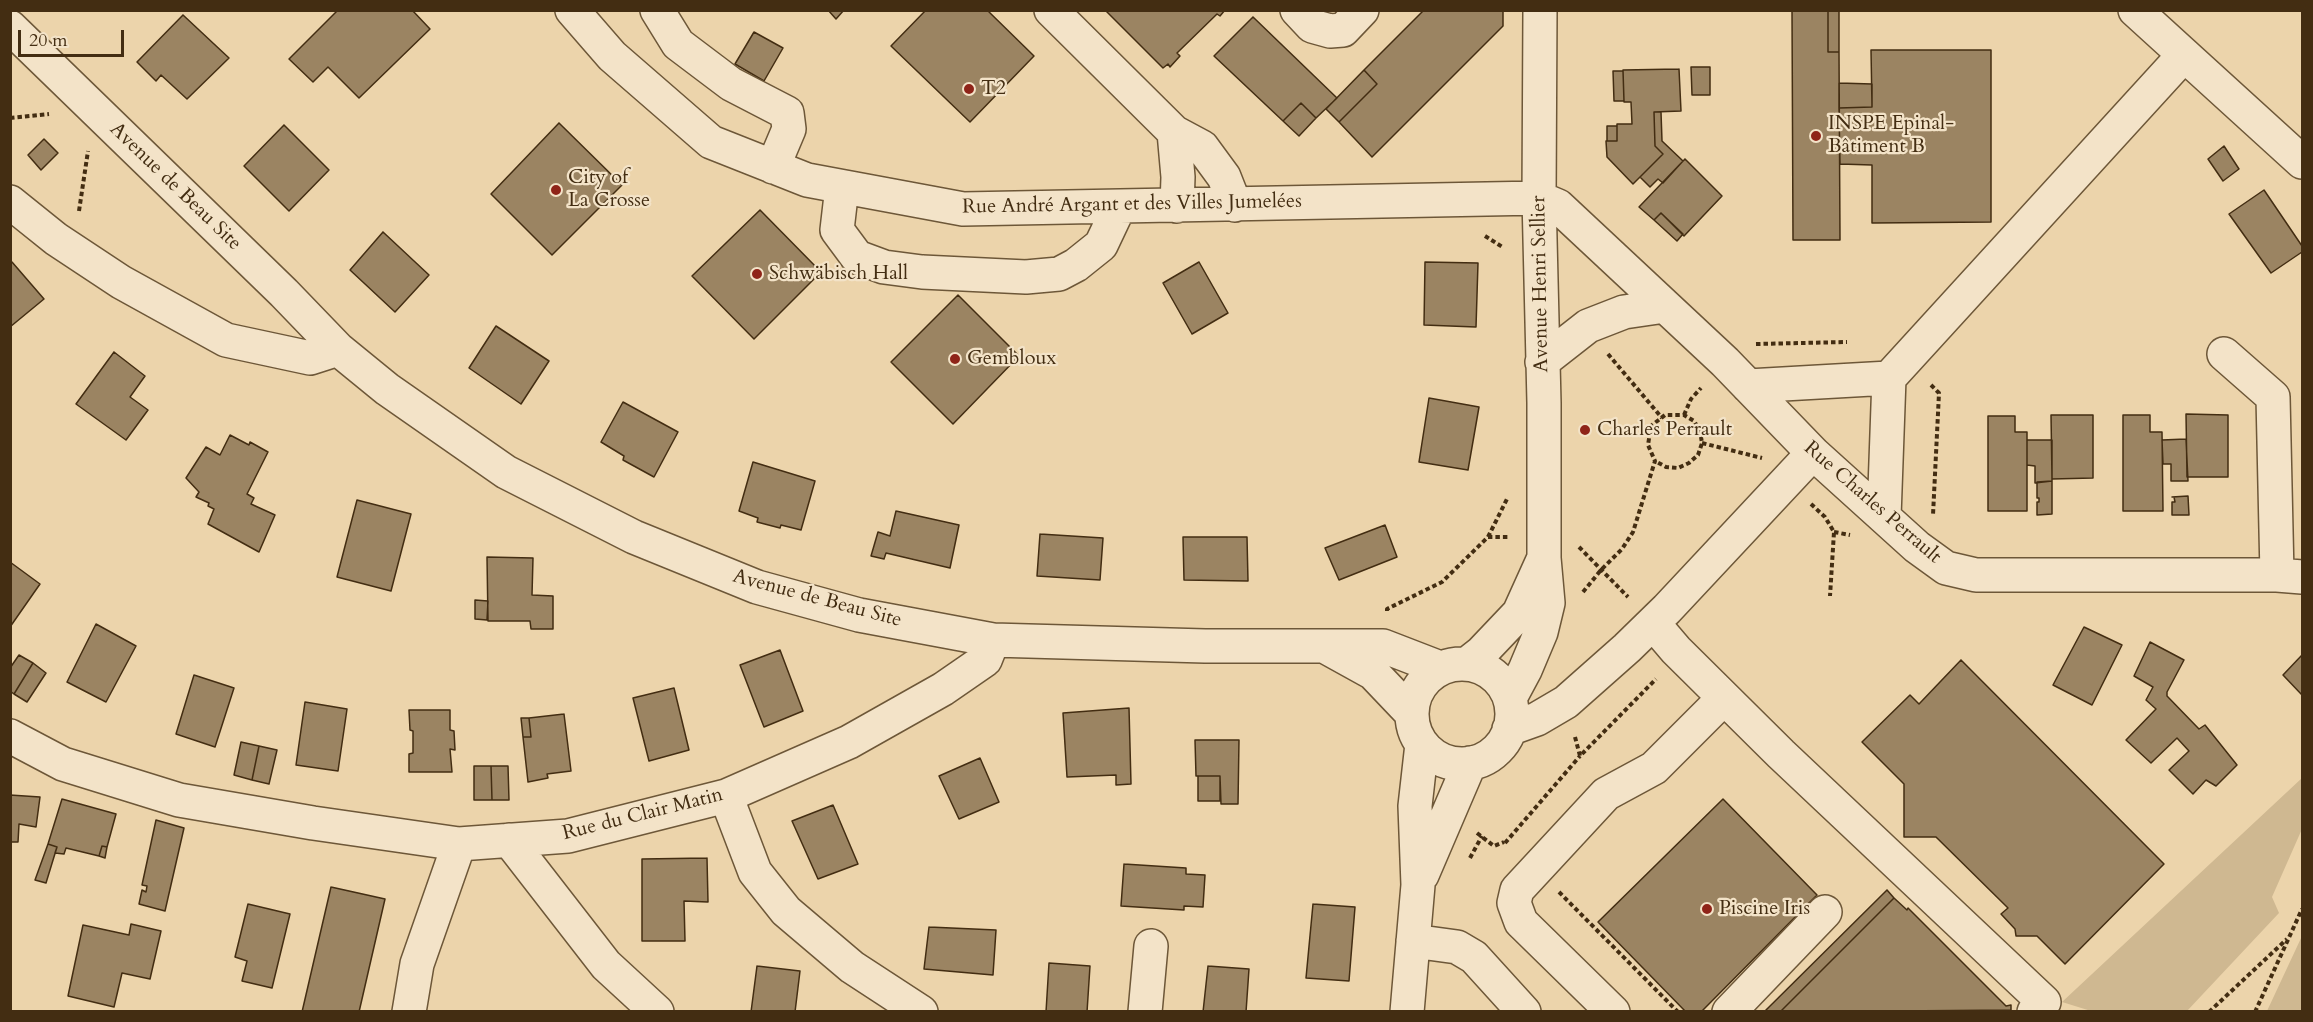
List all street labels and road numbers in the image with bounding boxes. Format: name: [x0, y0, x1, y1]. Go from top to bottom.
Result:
street label: Avenue de Beau Site: [104, 118, 246, 256]
street label: Rue André Argant et des Villes Jumelées: [962, 190, 1302, 220]
street label: Avenue Henri Sellier: [1527, 195, 1555, 373]
street label: Rue Charles Perrault: [1798, 437, 1946, 569]
street label: Avenue de Beau Site: [730, 565, 904, 633]
street label: Rue du Clair Matin: [560, 783, 726, 847]

